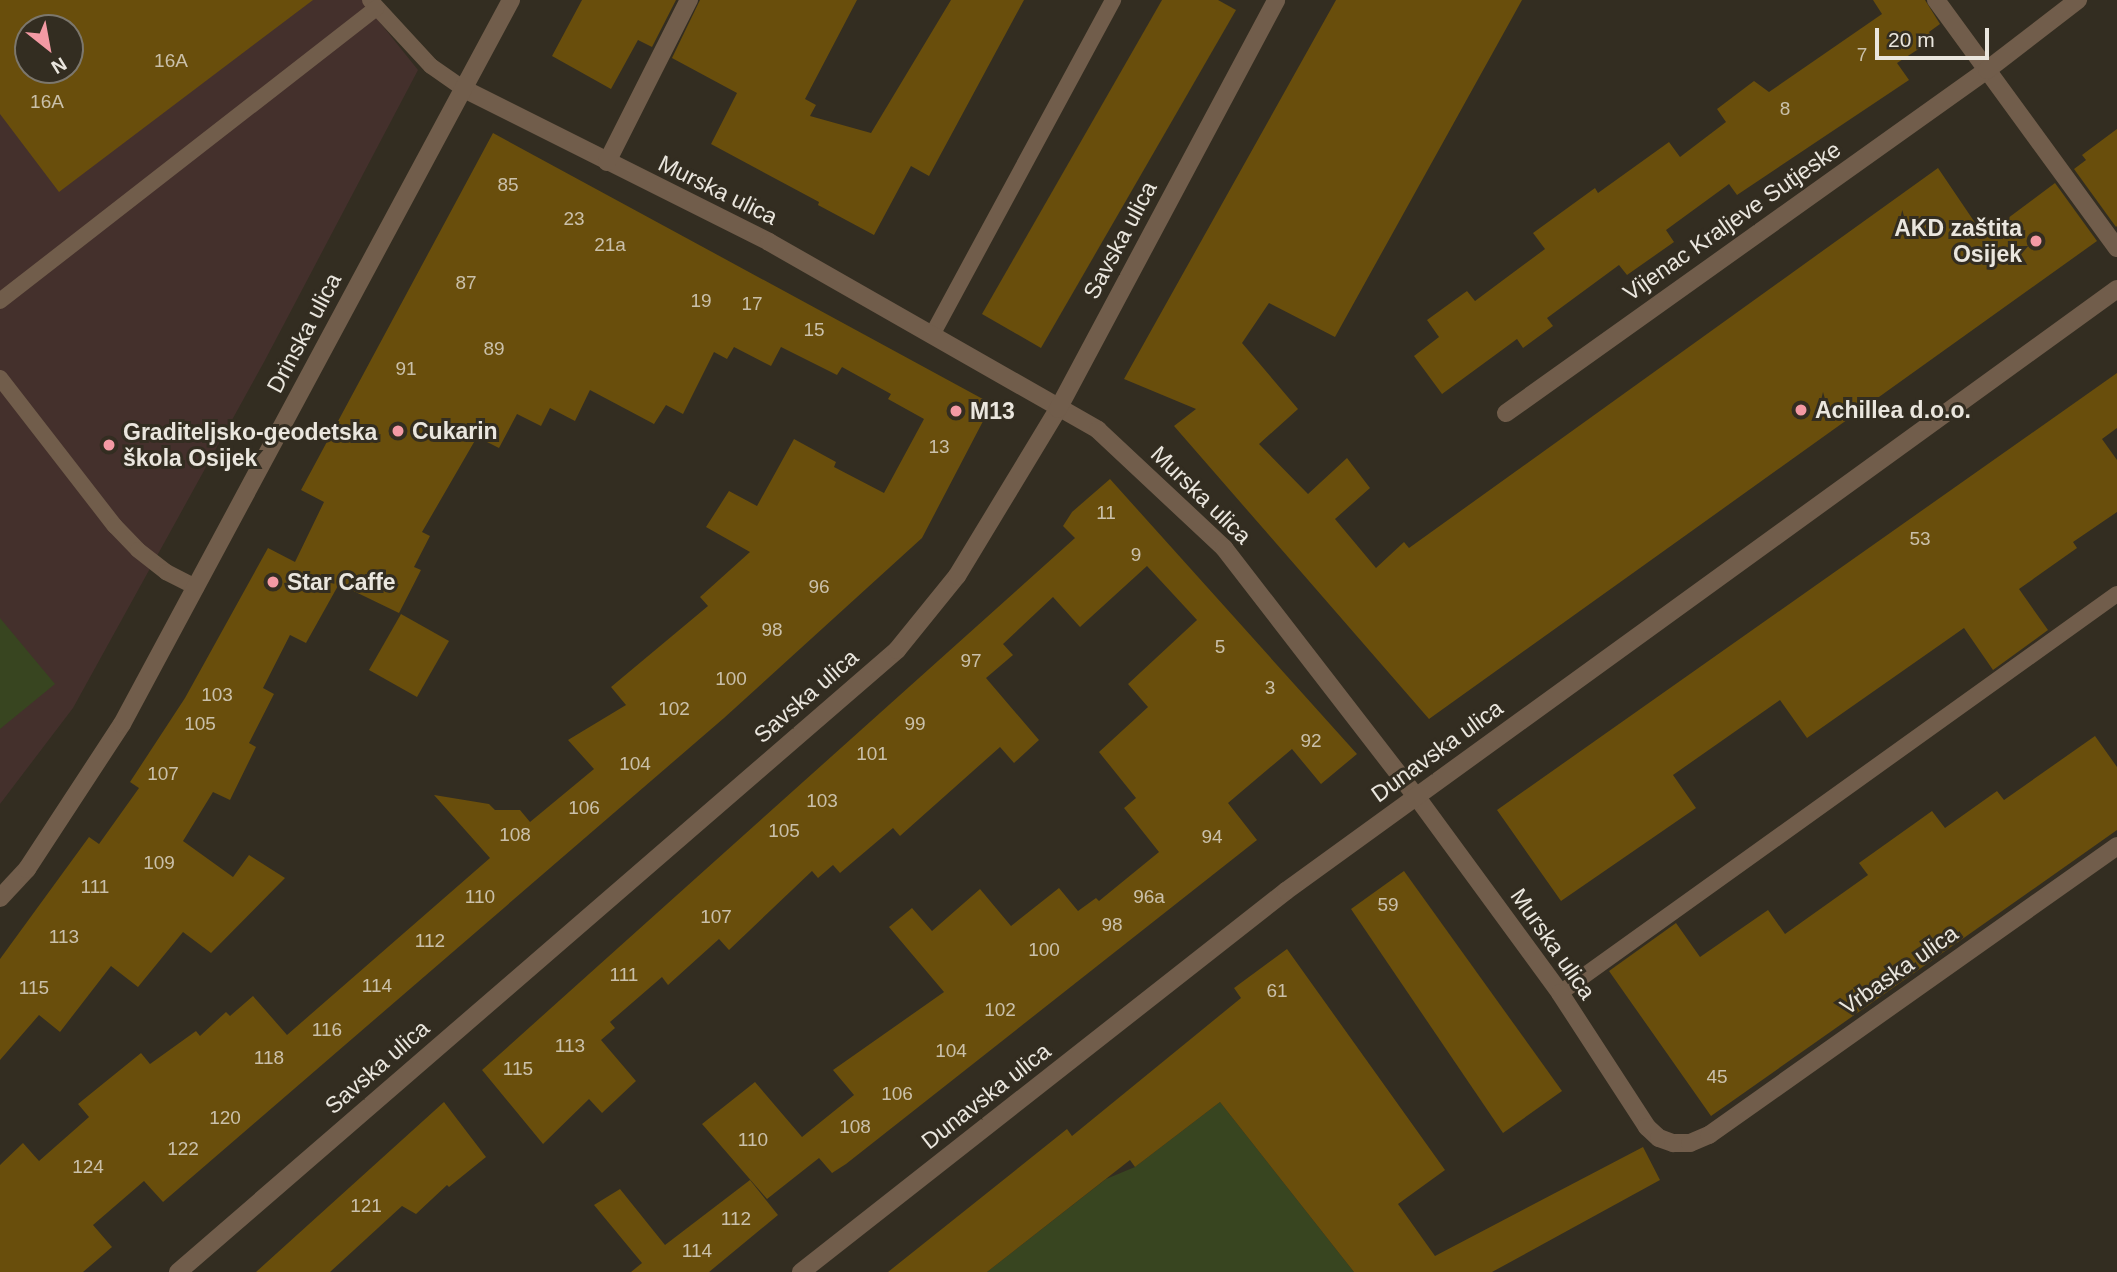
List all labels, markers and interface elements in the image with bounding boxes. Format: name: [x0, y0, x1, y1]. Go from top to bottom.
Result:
north arrow: [14, 14, 84, 84]
scale bar: [1879, 14, 1993, 58]
text: 20 m: [1888, 28, 1935, 51]
house number: 7: [1857, 44, 1867, 66]
house number: 16A: [154, 50, 188, 72]
text: N: [48, 53, 70, 78]
house number: 16A: [30, 91, 64, 113]
house number: 8: [1780, 98, 1790, 120]
street label: Vijenac Kraljeve Sutjeske: [1618, 135, 1846, 307]
street label: Murska ulica: [654, 149, 782, 231]
house number: 85: [497, 174, 519, 196]
street label: Savska ulica: [1078, 177, 1162, 303]
house number: 23: [563, 208, 585, 230]
place label: AKD zaštita Osijek: [1894, 214, 2022, 268]
marker: AKD zaštita Osijek: [2028, 233, 2044, 249]
house number: 21a: [594, 234, 626, 256]
street label: Drinska ulica: [261, 268, 347, 398]
house number: 87: [455, 272, 477, 294]
house number: 19: [690, 290, 712, 312]
house number: 17: [741, 293, 763, 315]
house number: 15: [803, 319, 825, 341]
house number: 89: [483, 338, 505, 360]
house number: 91: [395, 358, 417, 380]
place label: Achillea d.o.o.: [1815, 396, 1971, 424]
place label: M13: [970, 397, 1015, 425]
marker: Achillea d.o.o.: [1793, 402, 1809, 418]
marker: M13: [948, 403, 964, 419]
place label: Cukarin: [412, 417, 498, 445]
place label: Graditeljsko-geodetska škola Osijek: [123, 418, 377, 472]
marker: Cukarin: [390, 423, 406, 439]
house number: 13: [928, 436, 950, 458]
marker: Graditeljsko-geodetska škola Osijek: [101, 437, 117, 453]
street label: Murska ulica: [1145, 440, 1257, 550]
house number: 11: [1096, 502, 1116, 524]
house number: 53: [1909, 528, 1931, 550]
house number: 9: [1131, 544, 1141, 566]
place label: Star Caffe: [287, 568, 396, 596]
marker: Star Caffe: [265, 574, 281, 590]
house number: 96: [808, 576, 830, 598]
house number: 98: [761, 619, 783, 641]
house number: 5: [1215, 636, 1225, 658]
street label: Savska ulica: [748, 643, 864, 749]
house number: 97: [960, 650, 982, 672]
house number: 100: [715, 668, 747, 690]
house number: 3: [1265, 677, 1275, 699]
house number: 103: [201, 684, 233, 706]
street label: Dunavska ulica: [1366, 694, 1508, 808]
house number: 102: [658, 698, 690, 720]
house number: 105: [184, 713, 216, 735]
house number: 99: [904, 713, 926, 735]
house number: 92: [1300, 730, 1322, 752]
house number: 101: [856, 743, 888, 765]
house number: 104: [619, 753, 651, 775]
house number: 107: [147, 763, 179, 785]
house number: 103: [806, 790, 838, 812]
house number: 106: [568, 797, 600, 819]
house number: 105: [768, 820, 800, 842]
house number: 108: [499, 824, 531, 846]
house number: 94: [1201, 826, 1223, 848]
house number: 109: [143, 852, 175, 874]
house number: 111: [81, 876, 109, 898]
street label: Murska ulica: [1505, 883, 1601, 1005]
house number: 110: [465, 886, 495, 908]
house number: 96a: [1133, 886, 1165, 908]
house number: 59: [1377, 894, 1399, 916]
house number: 107: [700, 906, 732, 928]
house number: 98: [1101, 914, 1123, 936]
street label: Vrbaska ulica: [1835, 919, 1963, 1021]
house number: 113: [49, 926, 79, 948]
house number: 112: [415, 930, 445, 952]
house number: 100: [1028, 939, 1060, 961]
house number: 111: [610, 964, 638, 986]
house number: 114: [362, 975, 392, 997]
house number: 115: [19, 977, 49, 999]
house number: 61: [1266, 980, 1288, 1002]
house number: 102: [984, 999, 1016, 1021]
street label: Savska ulica: [319, 1014, 435, 1120]
house number: 116: [312, 1019, 342, 1041]
house number: 113: [555, 1035, 585, 1057]
street label: Dunavska ulica: [916, 1037, 1056, 1155]
house number: 104: [935, 1040, 967, 1062]
house number: 118: [254, 1047, 284, 1069]
house number: 115: [503, 1058, 533, 1080]
house number: 45: [1706, 1066, 1728, 1088]
house number: 106: [881, 1083, 913, 1105]
house number: 120: [209, 1107, 241, 1129]
house number: 108: [839, 1116, 871, 1138]
house number: 110: [738, 1129, 768, 1151]
house number: 122: [167, 1138, 199, 1160]
house number: 124: [72, 1156, 104, 1178]
house number: 121: [350, 1195, 382, 1217]
house number: 112: [721, 1208, 751, 1230]
house number: 114: [682, 1240, 712, 1262]

